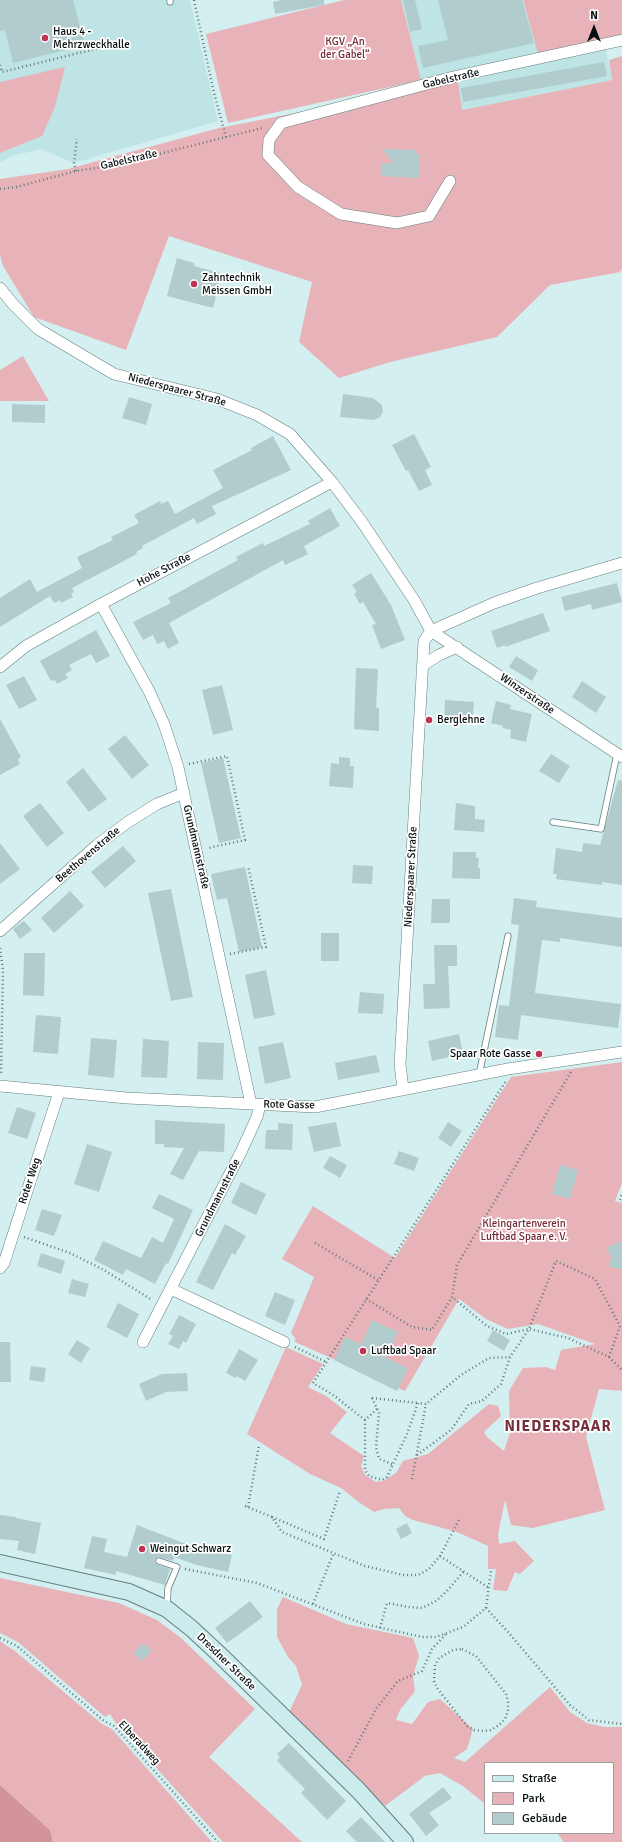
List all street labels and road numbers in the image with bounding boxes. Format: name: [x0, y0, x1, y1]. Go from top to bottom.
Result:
street label: Gabelstraße: [421, 66, 481, 92]
street label: Gabelstraße: [99, 147, 159, 173]
street label: Niederspaarer Straße: [127, 371, 227, 409]
street label: Hohe Straße: [135, 550, 193, 590]
street label: Winzerstraße: [497, 671, 557, 717]
street label: Grundmannstraße: [180, 804, 212, 890]
street label: Beethovenstraße: [53, 824, 123, 886]
street label: Niederspaarer Straße: [402, 826, 420, 928]
street label: Rote Gasse: [263, 1098, 315, 1112]
street label: Roter Weg: [16, 1156, 44, 1206]
street label: Grundmannstraße: [193, 1157, 243, 1239]
street label: Dresdner Straße: [194, 1631, 258, 1693]
street label: Elberadweg: [115, 1718, 163, 1768]

